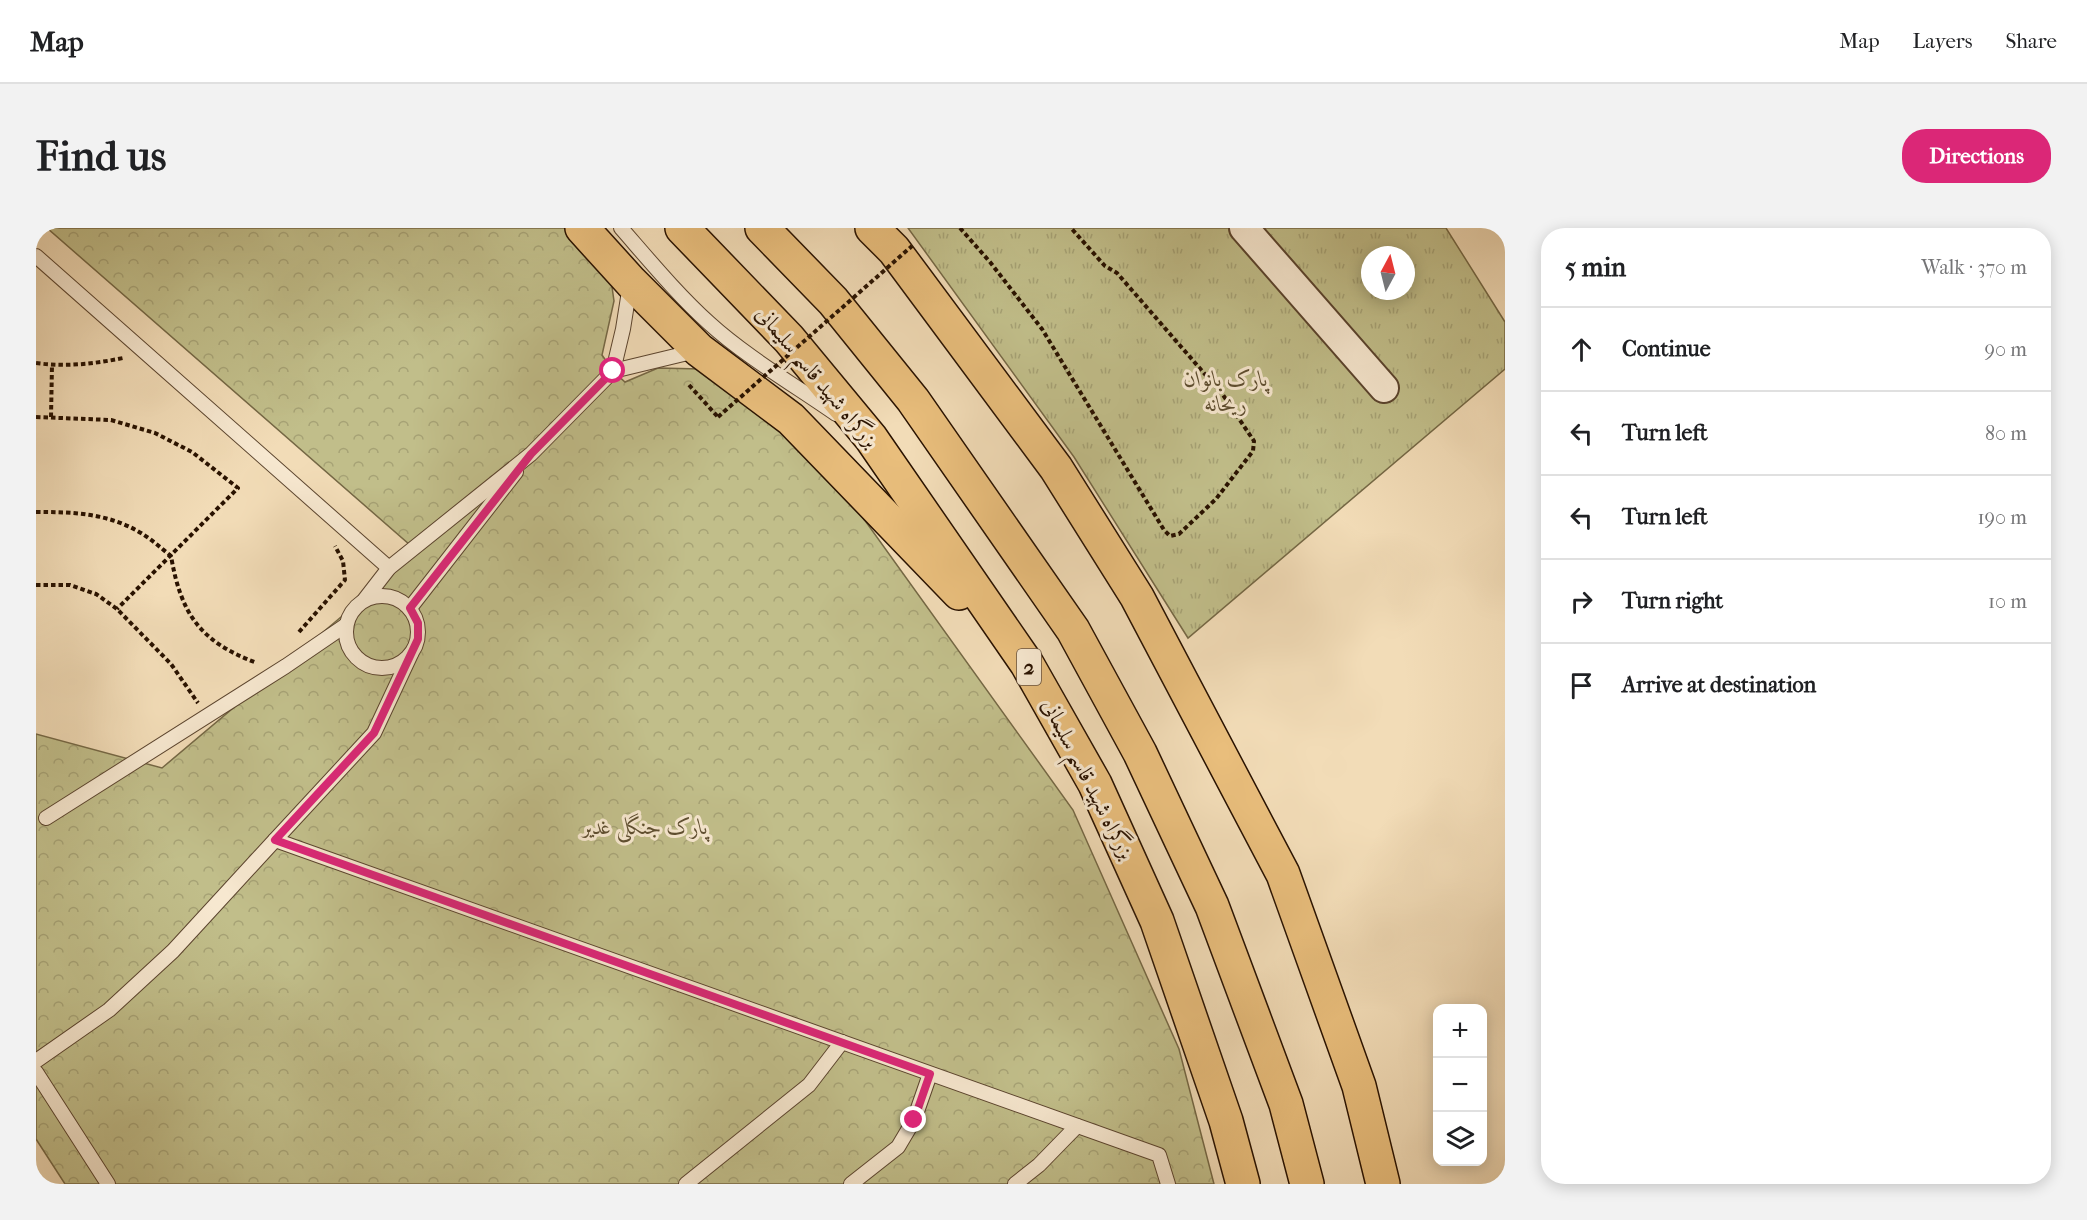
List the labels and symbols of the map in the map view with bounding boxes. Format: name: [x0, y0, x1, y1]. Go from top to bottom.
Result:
north arrow: [1361, 246, 1415, 300]
street label: بزرگراه شهید قاسم سلیمانی: [744, 300, 885, 458]
route start: [599, 357, 625, 383]
park label: پارک بانوان ریحانه: [1184, 366, 1270, 417]
road number: 2: [1017, 649, 1041, 685]
street label: بزرگراه شهید قاسم سلیمانی: [1029, 693, 1142, 867]
park label: پارک جنگلی غدیر: [580, 813, 710, 843]
route end: [900, 1106, 926, 1132]

